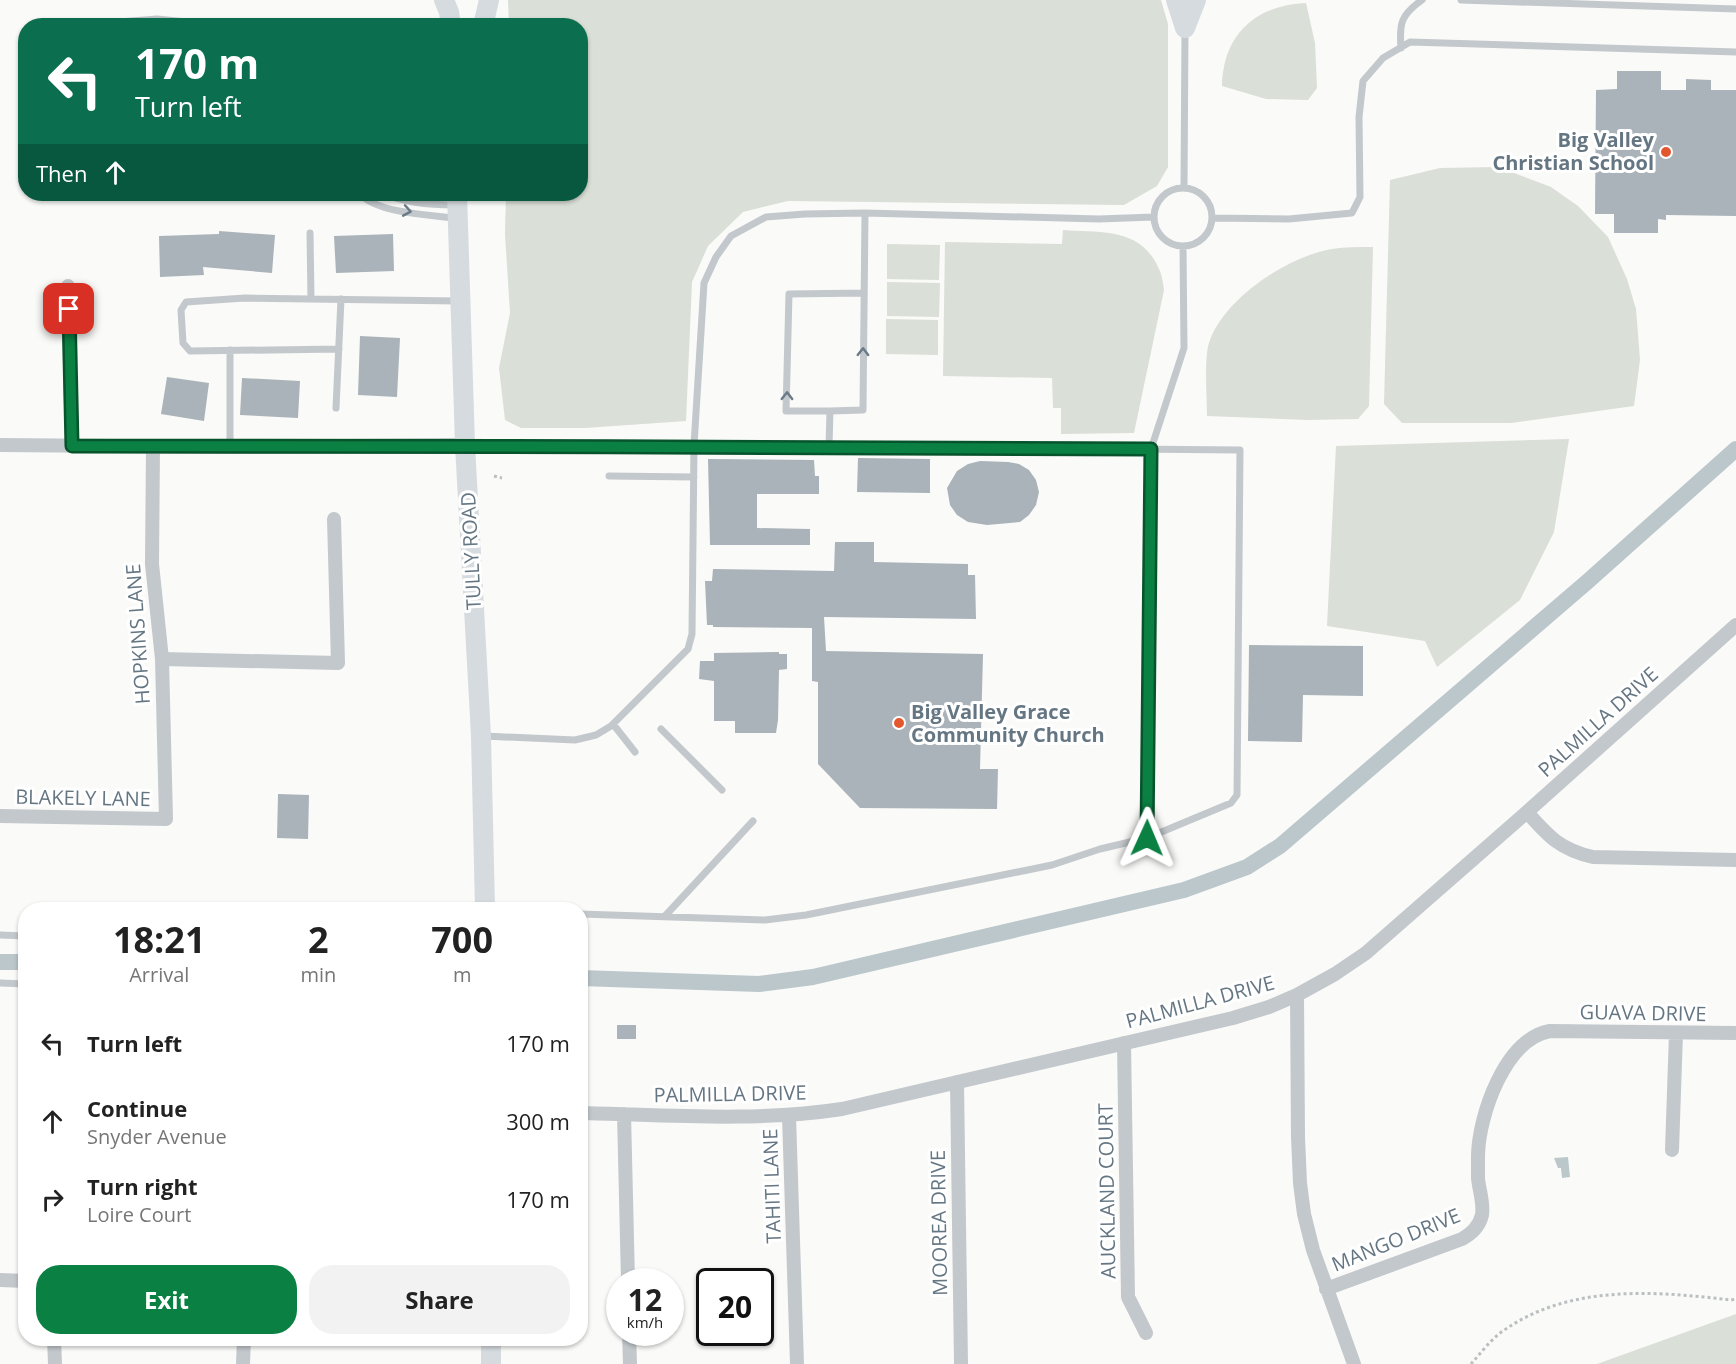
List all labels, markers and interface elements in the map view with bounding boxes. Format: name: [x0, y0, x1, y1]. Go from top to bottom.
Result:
text: 170 m: [135, 34, 259, 91]
icon: left: [36, 42, 114, 120]
text: Turn left: [135, 88, 242, 125]
place label: Big Valley Christian School: [1492, 126, 1655, 176]
marker: Big Valley Christian School: [1659, 145, 1673, 159]
icon: ahead: [99, 156, 132, 189]
text: Then: [36, 158, 87, 188]
one-way arrow: [402, 204, 412, 217]
pin: [43, 283, 94, 334]
icon: arrive: [52, 292, 85, 325]
one-way arrow: [857, 347, 870, 356]
one-way arrow: [781, 391, 793, 400]
street label: TULLY ROAD: [454, 491, 487, 611]
street label: HOPKINS LANE: [119, 563, 156, 705]
street label: PALMILLA DRIVE: [1532, 660, 1664, 783]
place label: Big Valley Grace Community Church: [911, 698, 1105, 748]
marker: Big Valley Grace Community Church: [892, 716, 906, 730]
street label: BLAKELY LANE: [15, 783, 151, 812]
position arrow: [1115, 806, 1179, 870]
text: 18:21: [113, 915, 206, 964]
text: 2: [308, 915, 329, 964]
text: 700: [431, 915, 493, 964]
text: Arrival: [129, 961, 189, 988]
text: min: [300, 961, 336, 988]
text: m: [453, 961, 471, 988]
street label: PALMILLA DRIVE: [1123, 969, 1277, 1034]
street label: GUAVA DRIVE: [1579, 998, 1707, 1027]
icon: left: [36, 1027, 69, 1060]
text: Turn left: [87, 1028, 182, 1058]
text: 170 m: [506, 1028, 570, 1058]
street label: PALMILLA DRIVE: [653, 1079, 807, 1108]
text: Continue: [87, 1093, 187, 1123]
street label: AUCKLAND COURT: [1091, 1103, 1122, 1279]
icon: ahead: [36, 1105, 69, 1138]
text: 300 m: [506, 1106, 570, 1136]
text: Snyder Avenue: [87, 1123, 227, 1150]
street label: TAHITI LANE: [756, 1128, 787, 1244]
street label: MOOREA DRIVE: [924, 1150, 953, 1296]
text: Turn right: [87, 1171, 198, 1201]
icon: right: [36, 1183, 69, 1216]
text: 170 m: [506, 1184, 570, 1214]
text: Loire Court: [87, 1201, 191, 1228]
street label: MANGO DRIVE: [1327, 1201, 1464, 1278]
button: Exit: [36, 1265, 297, 1334]
button: Share: [309, 1265, 570, 1334]
speed limit sign: 20: [696, 1268, 774, 1346]
text: 12: [628, 1279, 662, 1320]
text: km/h: [627, 1312, 663, 1332]

